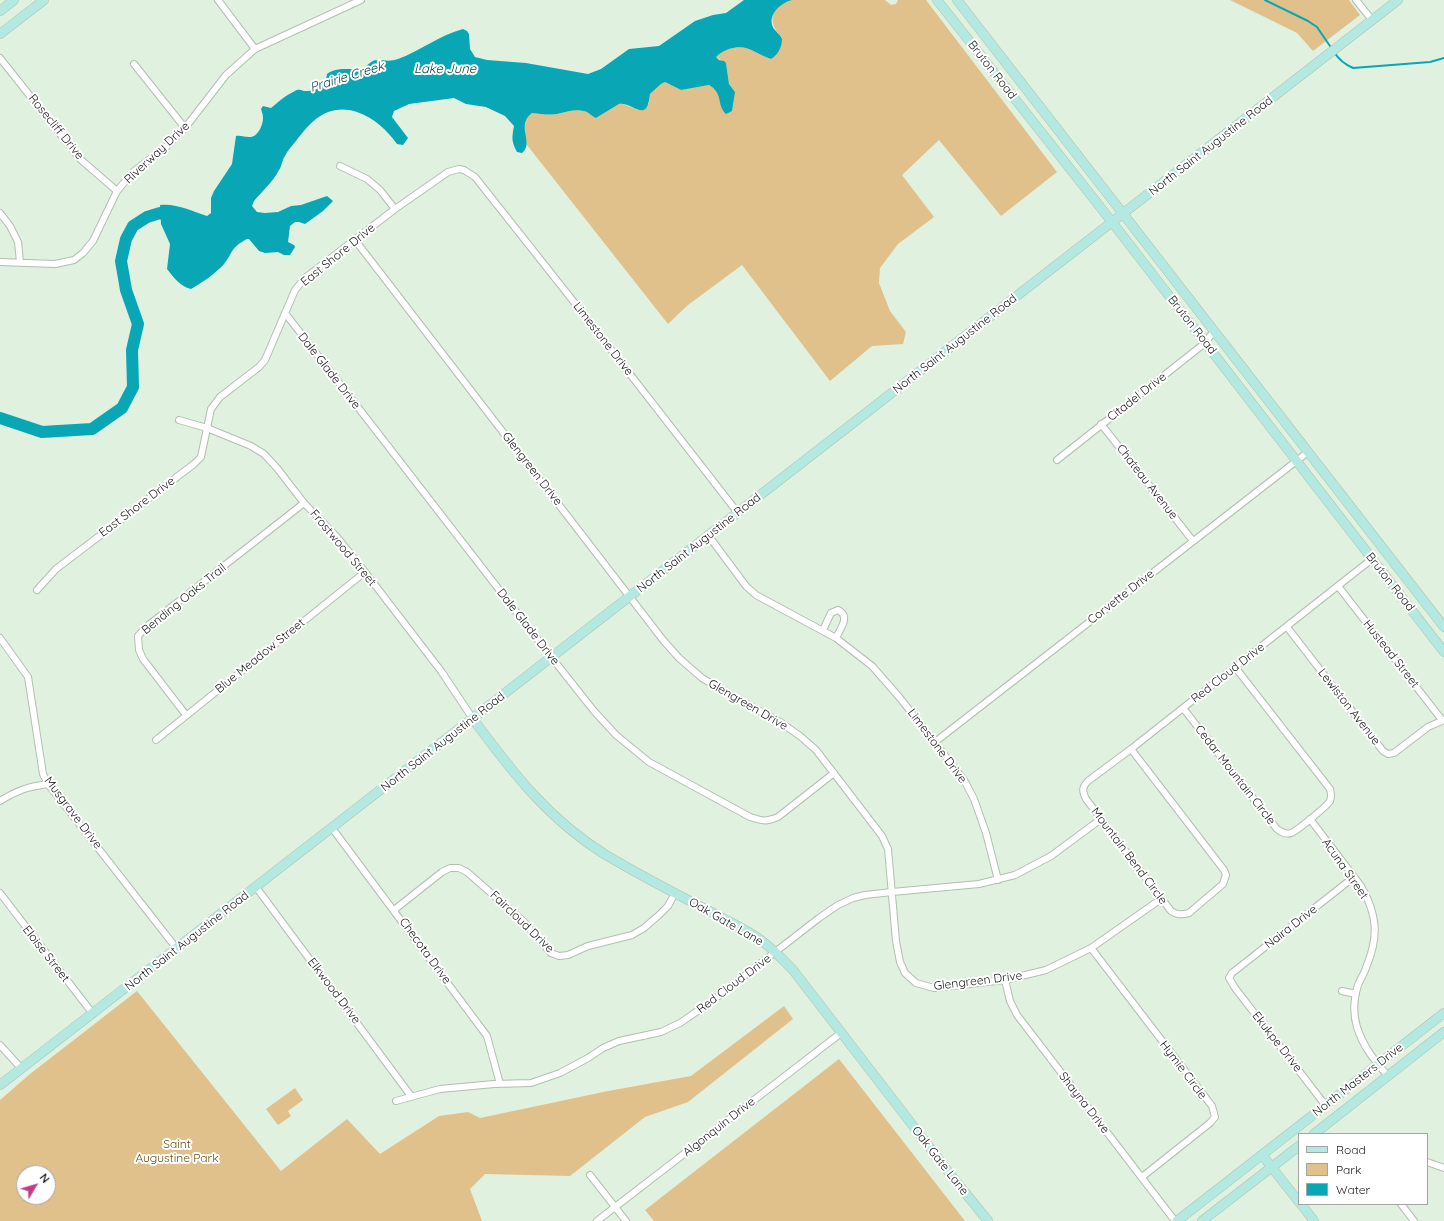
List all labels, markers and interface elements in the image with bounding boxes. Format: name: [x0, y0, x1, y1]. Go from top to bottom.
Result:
street label: Bruton Road: [965, 38, 1019, 102]
water label: Prairie Creek: [308, 58, 386, 96]
water label: Lake June: [414, 61, 476, 77]
street label: Rosecliff Drive: [25, 91, 87, 163]
street label: North Saint Augustine Road: [1146, 93, 1276, 199]
street label: Riverway Drive: [121, 119, 193, 187]
street label: East Shore Drive: [298, 221, 378, 289]
street label: North Saint Augustine Road: [890, 291, 1020, 397]
street label: Bruton Road: [1165, 293, 1219, 357]
street label: Limestone Drive: [570, 299, 636, 379]
street label: Dale Glade Drive: [295, 330, 363, 412]
street label: Citadel Drive: [1105, 370, 1169, 424]
street label: Glengreen Drive: [499, 429, 565, 509]
street label: Chateau Avenue: [1113, 442, 1181, 522]
street label: East Shore Drive: [96, 474, 178, 540]
street label: North Saint Augustine Road: [634, 490, 764, 596]
street label: Frostwood Street: [307, 507, 379, 589]
street label: Bruton Road: [1363, 550, 1417, 614]
street label: Bending Oaks Trail: [139, 561, 229, 637]
street label: Corvette Drive: [1085, 567, 1157, 627]
street label: Dale Glade Drive: [494, 586, 562, 668]
street label: Blue Meadow Street: [212, 615, 308, 697]
street label: Hustead Street: [1360, 617, 1422, 691]
street label: Red Cloud Drive: [1188, 640, 1268, 706]
street label: Lewiston Avenue: [1315, 666, 1383, 748]
street label: Glengreen Drive: [706, 676, 790, 734]
street label: North Saint Augustine Road: [378, 689, 508, 795]
street label: Limestone Drive: [904, 706, 970, 786]
street label: Cedar Mountain Circle: [1192, 722, 1278, 828]
street label: Musgrave Drive: [41, 774, 105, 852]
street label: Mountain Bend Circle: [1088, 805, 1170, 907]
street label: Acuna Street: [1319, 836, 1371, 902]
street label: North Saint Augustine Road: [122, 888, 252, 994]
street label: Faircloud Drive: [487, 888, 557, 956]
street label: Oak Gate Lane: [686, 895, 766, 949]
street label: Naira Drive: [1262, 902, 1320, 952]
street label: Checota Drive: [396, 915, 454, 987]
street label: Eloise Street: [19, 923, 73, 985]
street label: Red Cloud Drive: [694, 951, 774, 1017]
street label: Elkwood Drive: [304, 955, 364, 1027]
street label: Glengreen Drive: [933, 968, 1023, 994]
street label: Ekukpe Drive: [1249, 1009, 1305, 1075]
street label: Hymie Circle: [1156, 1038, 1210, 1102]
street label: North Masters Drive: [1310, 1040, 1406, 1120]
street label: Shayna Drive: [1056, 1069, 1112, 1137]
street label: Algonquin Drive: [680, 1094, 758, 1160]
street label: Oak Gate Lane: [909, 1124, 971, 1198]
legend: [1298, 1133, 1428, 1205]
park label: Saint Augustine Park: [135, 1137, 219, 1165]
text: Road: [1336, 1142, 1366, 1157]
text: Park: [1336, 1162, 1361, 1177]
north arrow: [16, 1165, 56, 1205]
text: N: [37, 1171, 53, 1186]
text: Water: [1336, 1182, 1370, 1197]

